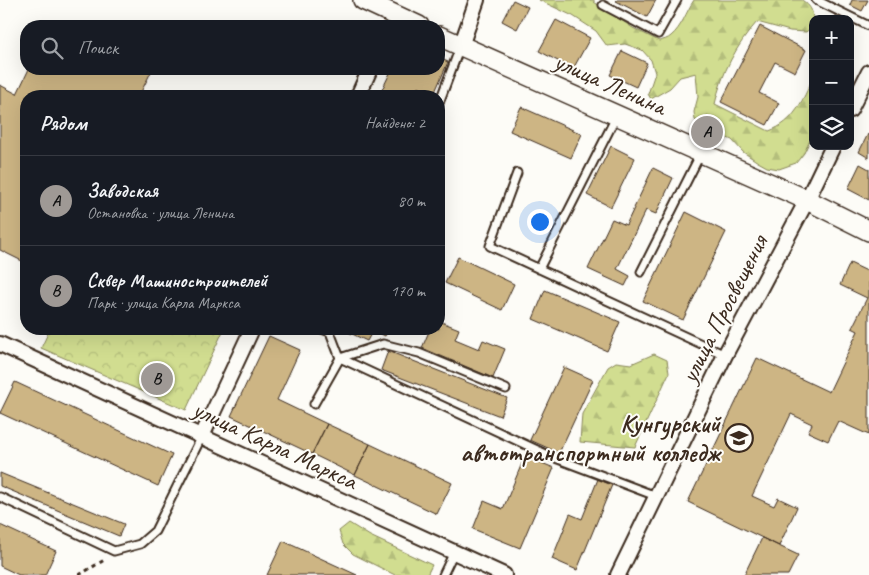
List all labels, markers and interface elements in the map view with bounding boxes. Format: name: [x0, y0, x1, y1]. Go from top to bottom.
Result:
map controls: [809, 15, 854, 150]
button: +: [809, 15, 854, 60]
search box: [20, 20, 445, 75]
icon: search: [38, 34, 66, 62]
text: Поиск: [78, 36, 118, 60]
street label: улица Ленина: [547, 44, 673, 124]
button: −: [809, 60, 854, 105]
button: layers: [809, 105, 854, 150]
text: Рядом: [40, 110, 87, 136]
text: Найдено: 2: [365, 113, 425, 133]
pin: A: [691, 113, 723, 151]
text: Заводская: [87, 179, 158, 203]
text: A: [52, 191, 60, 211]
text: 80 m: [398, 191, 425, 211]
text: Остановка · улица Ленина: [87, 203, 234, 223]
your location: [527, 209, 553, 235]
street label: улица Просвещения: [672, 228, 776, 390]
text: Сквер Машиностроителей: [87, 269, 267, 293]
text: B: [52, 281, 60, 301]
text: 170 m: [391, 281, 425, 301]
text: Парк · улица Карла Маркса: [87, 293, 240, 313]
pin: B: [141, 360, 173, 398]
street label: улица Карла Маркса: [186, 392, 364, 498]
place label: Кунгурский автотранспортный колледж: [461, 408, 722, 469]
school or university icon: Кунгурский автотранспортный колледж: [724, 423, 754, 453]

